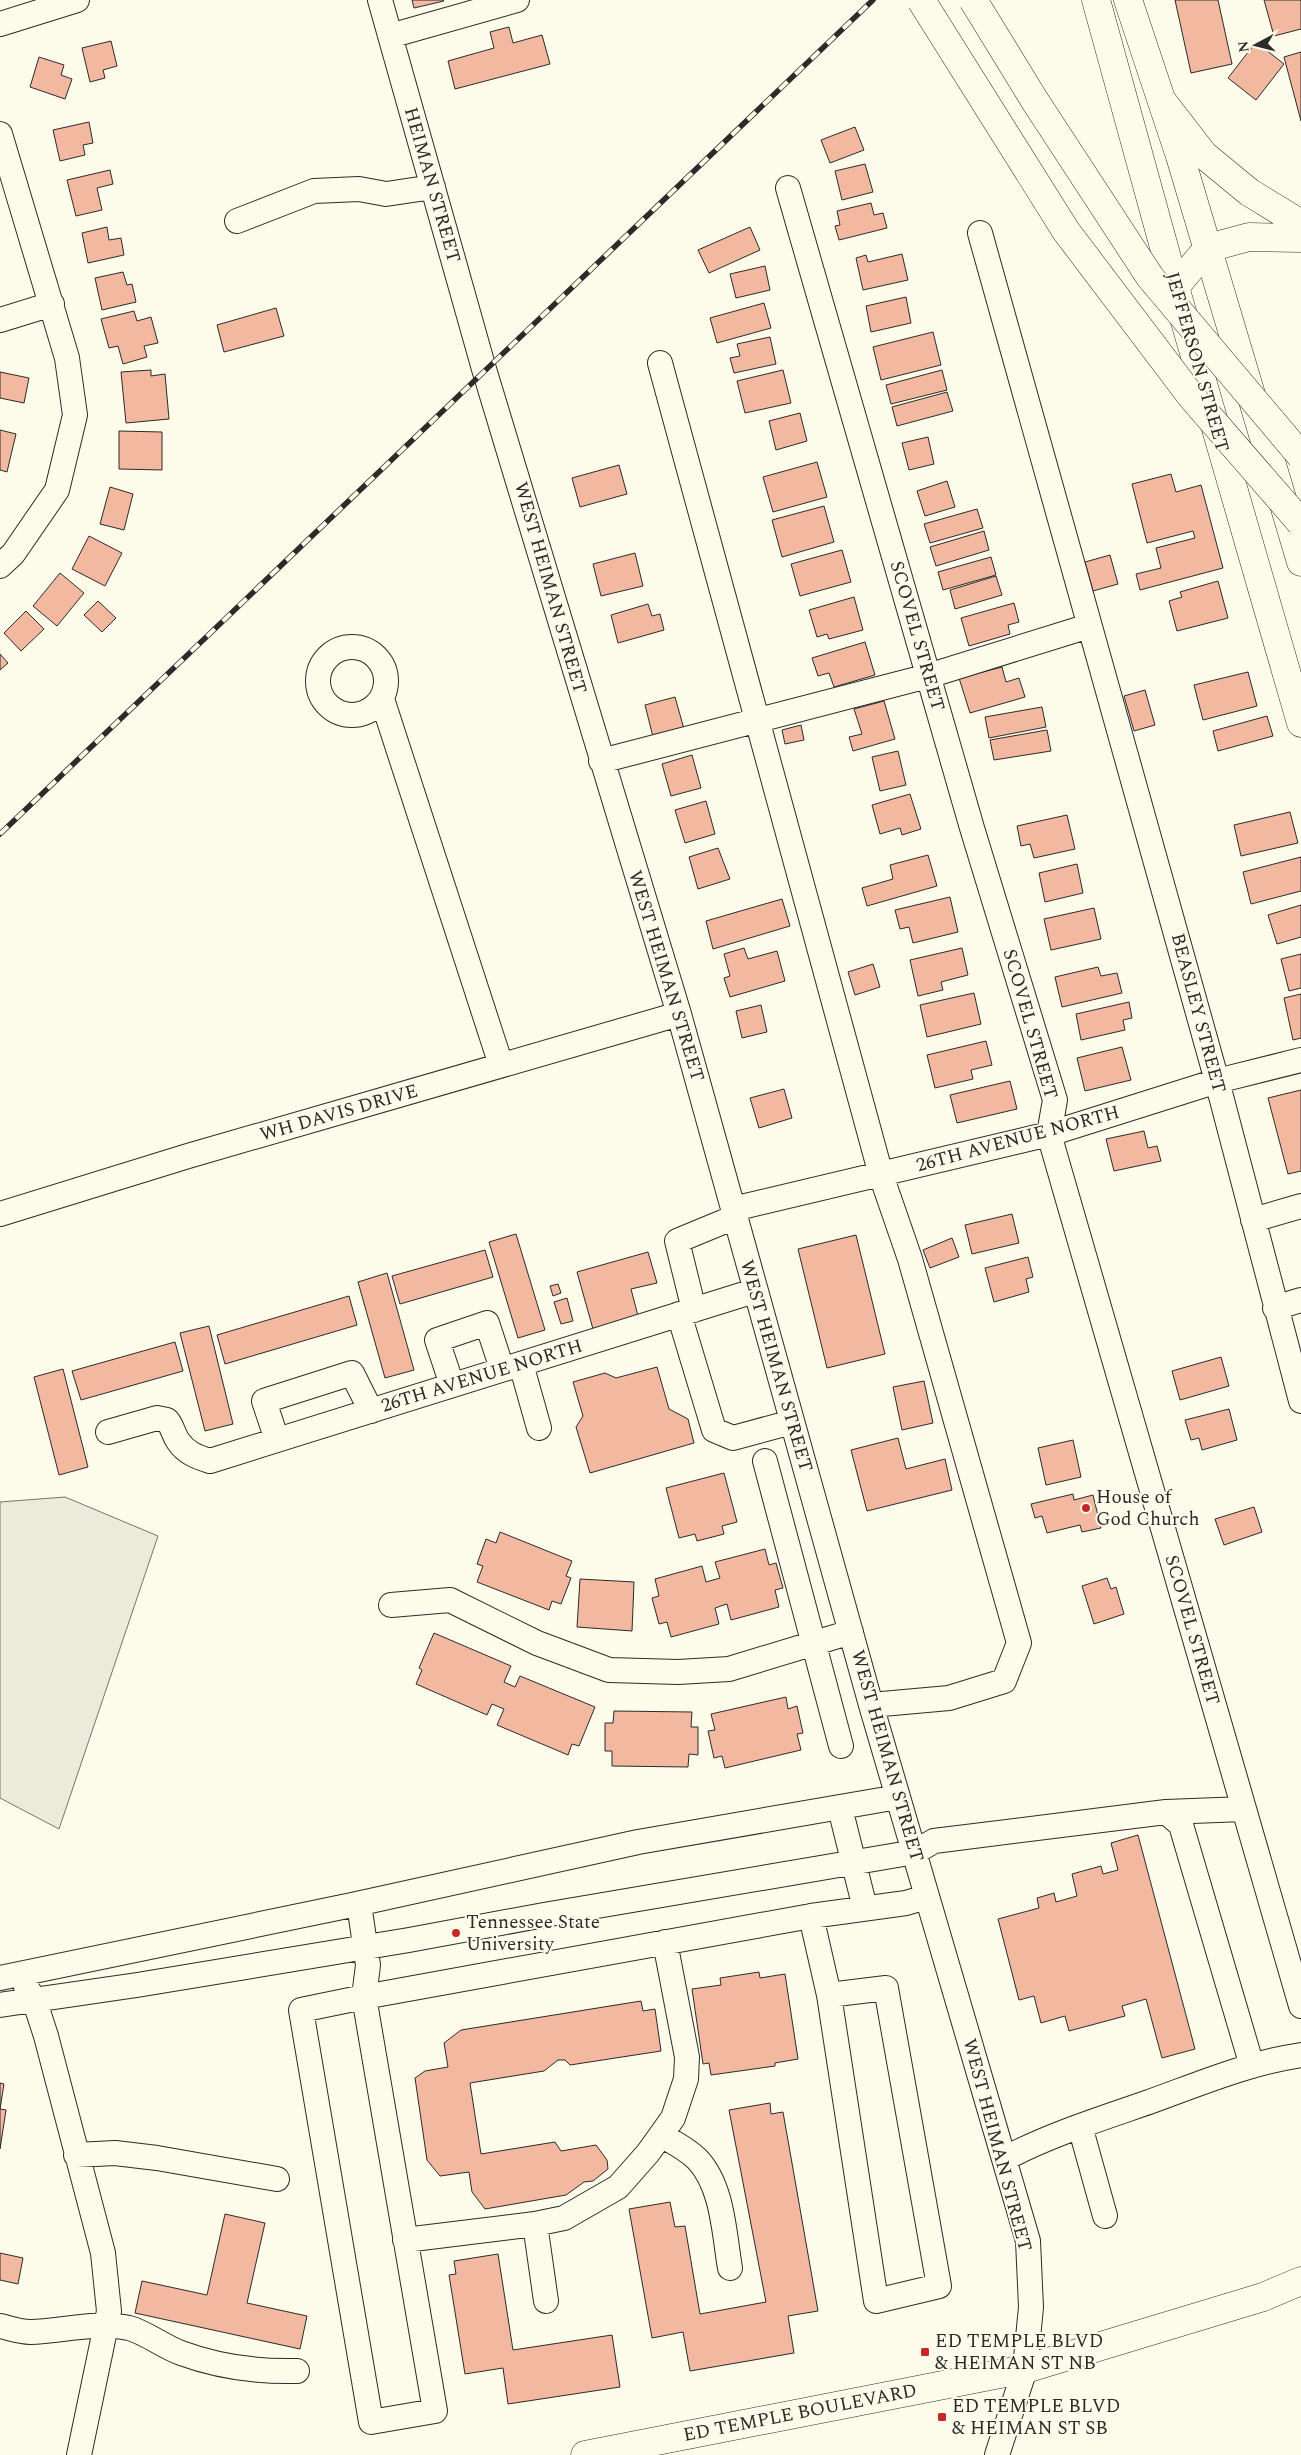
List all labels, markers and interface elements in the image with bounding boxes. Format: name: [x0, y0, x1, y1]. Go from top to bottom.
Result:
north arrow: [1231, 20, 1281, 70]
text: N: [1232, 40, 1255, 53]
street label: HEIMAN STREET: [396, 104, 468, 266]
street label: JEFFERSON STREET: [1157, 268, 1237, 456]
street label: WEST HEIMAN STREET: [506, 479, 594, 697]
street label: SCOVEL STREET: [882, 558, 952, 714]
street label: WEST HEIMAN STREET: [620, 867, 712, 1085]
street label: BEASLEY STREET: [1163, 930, 1233, 1096]
street label: SCOVEL STREET: [995, 946, 1065, 1102]
street label: WH DAVIS DRIVE: [257, 1077, 421, 1149]
street label: 26TH AVENUE NORTH: [913, 1098, 1123, 1180]
street label: WEST HEIMAN STREET: [732, 1257, 820, 1475]
street label: 26TH AVENUE NORTH: [378, 1332, 586, 1420]
place label: House of God Church: [1096, 1483, 1200, 1534]
marker: House of God Church: [1080, 1502, 1092, 1514]
street label: SCOVEL STREET: [1157, 1552, 1227, 1708]
street label: WEST HEIMAN STREET: [843, 1647, 931, 1865]
place label: Tennessee State University: [466, 1908, 600, 1959]
marker: Tennessee State University: [450, 1927, 462, 1939]
street label: WEST HEIMAN STREET: [955, 2035, 1039, 2255]
place label: ED TEMPLE BLVD & HEIMAN ST NB: [935, 2327, 1104, 2378]
marker: ED TEMPLE BLVD & HEIMAN ST NB: [919, 2346, 931, 2358]
street label: ED TEMPLE BOULEVARD: [681, 2376, 919, 2450]
place label: ED TEMPLE BLVD & HEIMAN ST SB: [952, 2392, 1121, 2443]
marker: ED TEMPLE BLVD & HEIMAN ST SB: [936, 2411, 948, 2423]

